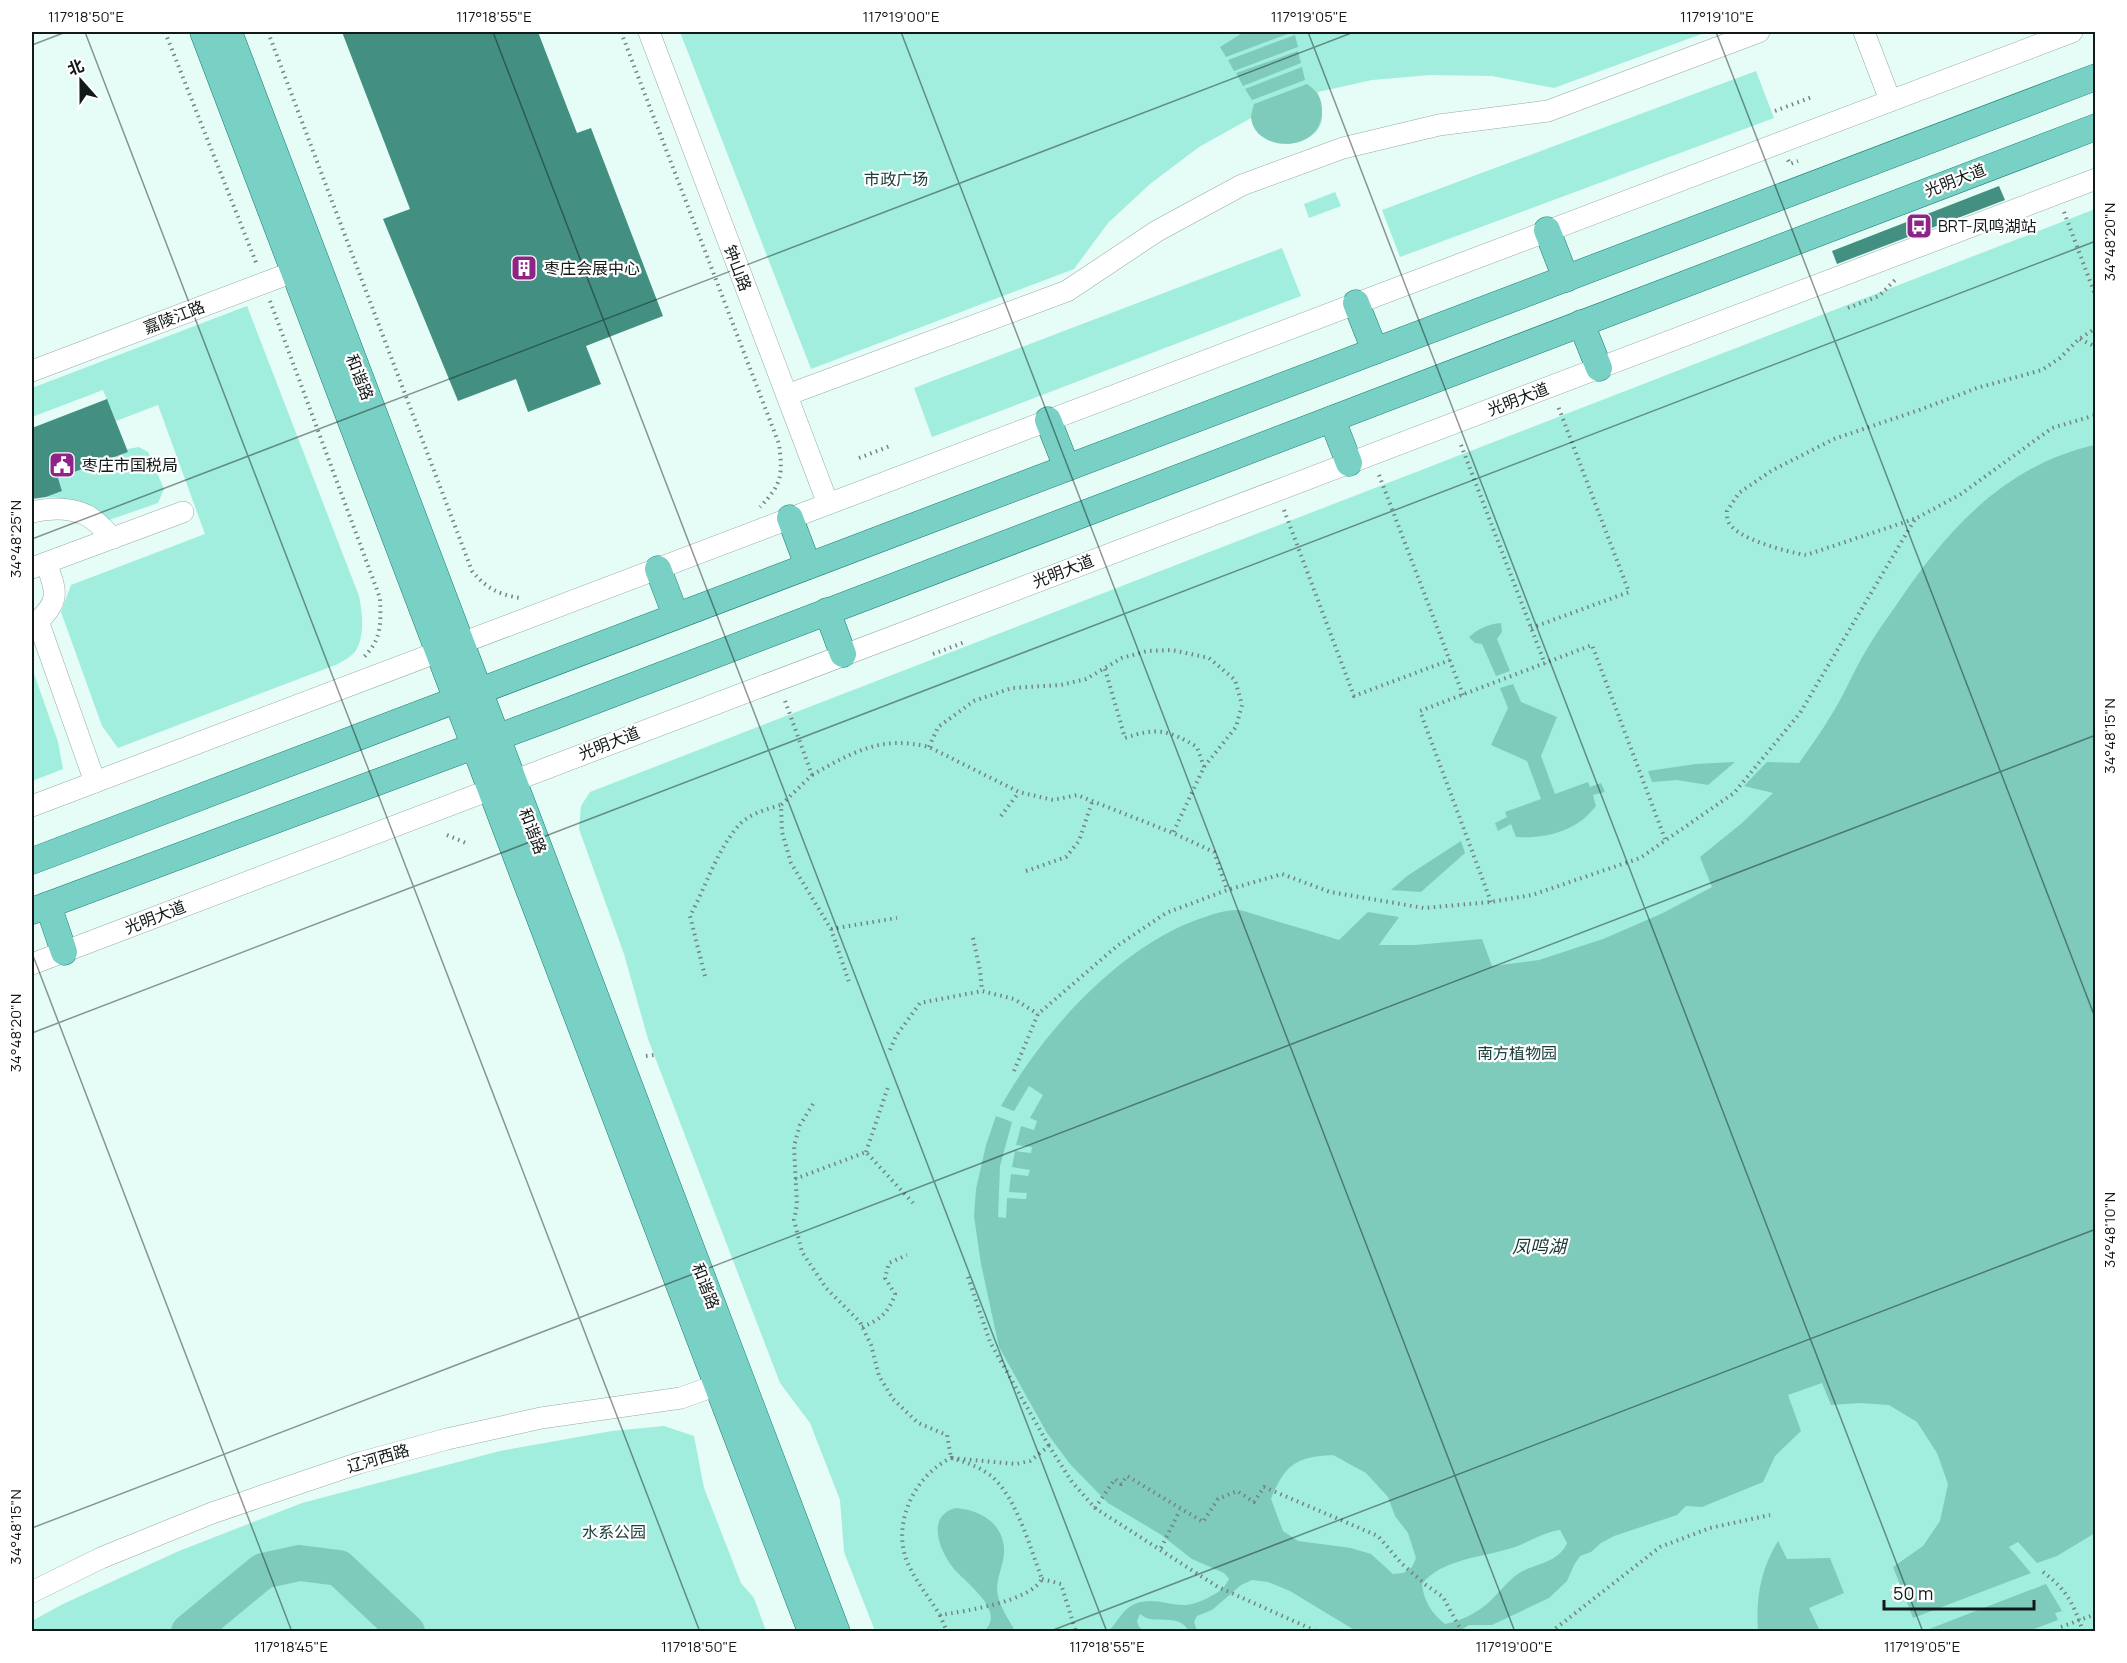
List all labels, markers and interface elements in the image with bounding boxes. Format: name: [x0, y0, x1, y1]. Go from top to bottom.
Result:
text: 117°18'50"E: [48, 6, 124, 27]
text: 117°18'55"E: [456, 6, 532, 27]
text: 117°19'00"E: [862, 6, 940, 27]
text: 117°19'05"E: [1271, 6, 1347, 27]
text: 117°19'10"E: [1680, 6, 1754, 27]
north arrow: [51, 51, 111, 111]
text: 北: [64, 54, 87, 80]
street label: 光明大道: [1921, 158, 1989, 202]
park label: 市政广场: [864, 168, 928, 190]
text: 34°48'20"N: [2099, 203, 2120, 281]
bus stop icon: BRT-凤鸣湖站: [1904, 211, 1934, 241]
place label: BRT-凤鸣湖站: [1938, 215, 2037, 237]
street label: 钟山路: [719, 242, 757, 294]
building icon: 枣庄会展中心: [509, 253, 539, 283]
place label: 枣庄会展中心: [544, 257, 640, 279]
street label: 嘉陵江路: [140, 295, 208, 339]
street label: 和谐路: [341, 351, 379, 403]
street label: 光明大道: [1484, 377, 1552, 421]
public building icon: 枣庄市国税局: [47, 450, 77, 480]
place label: 枣庄市国税局: [82, 454, 178, 476]
text: 34°48'25"N: [5, 500, 26, 578]
street label: 光明大道: [1029, 549, 1097, 593]
text: 34°48'15"N: [2099, 698, 2120, 774]
street label: 光明大道: [575, 721, 643, 765]
street label: 和谐路: [514, 805, 552, 857]
street label: 光明大道: [121, 895, 189, 939]
text: 34°48'20"N: [5, 994, 26, 1072]
park label: 南方植物园: [1477, 1042, 1557, 1064]
text: 34°48'10"N: [2099, 1192, 2120, 1268]
water label: 凤鸣湖: [1512, 1234, 1569, 1258]
street label: 和谐路: [687, 1260, 725, 1312]
street label: 辽河西路: [344, 1439, 412, 1477]
text: 34°48'15"N: [5, 1489, 26, 1565]
park label: 水系公园: [582, 1521, 646, 1543]
scale bar: [1884, 1573, 2034, 1611]
text: 50 m: [1893, 1581, 1933, 1605]
text: 117°18'45"E: [254, 1636, 328, 1657]
text: 117°18'50"E: [661, 1636, 737, 1657]
text: 117°18'55"E: [1069, 1636, 1145, 1657]
text: 117°19'00"E: [1475, 1636, 1553, 1657]
text: 117°19'05"E: [1884, 1636, 1960, 1657]

